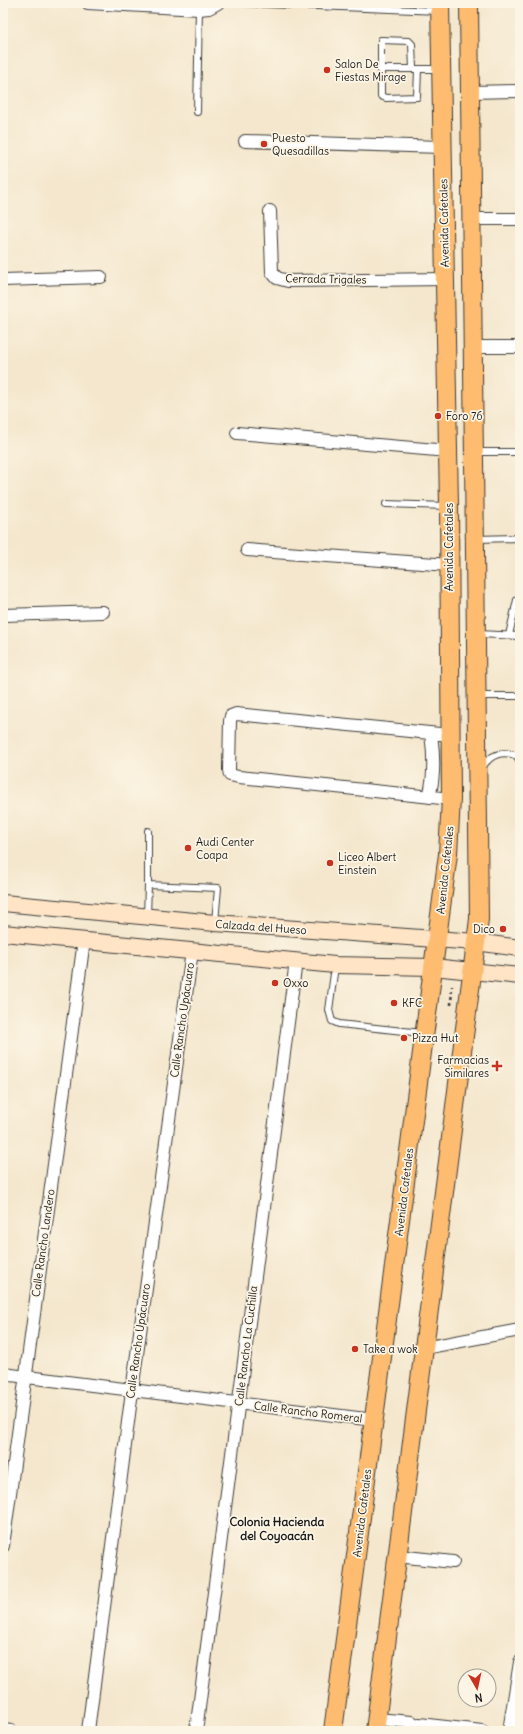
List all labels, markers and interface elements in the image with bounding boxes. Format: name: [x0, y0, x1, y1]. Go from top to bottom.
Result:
place label: Salon De Fiestas Mirage: [335, 57, 406, 84]
marker: Salon De Fiestas Mirage: [322, 65, 332, 75]
place label: Puesto Quesadillas: [272, 131, 329, 158]
marker: Puesto Quesadillas: [259, 139, 269, 149]
street label: Avenida Cafetales: [436, 179, 452, 267]
street label: Cerrada Trigales: [285, 271, 367, 287]
place label: Foro 76: [446, 409, 483, 423]
marker: Foro 76: [433, 411, 443, 421]
street label: Avenida Cafetales: [442, 503, 456, 591]
street label: Avenida Cafetales: [433, 825, 457, 915]
place label: Audi Center Coapa: [196, 835, 255, 862]
marker: Audi Center Coapa: [183, 843, 193, 853]
place label: Liceo Albert Einstein: [338, 850, 397, 877]
marker: Liceo Albert Einstein: [325, 858, 335, 868]
street label: Calzada del Hueso: [215, 917, 307, 937]
place label: Dico: [473, 922, 495, 936]
marker: Dico: [498, 924, 508, 934]
street label: Calle Rancho Upácuaro: [167, 962, 197, 1078]
place label: Oxxo: [283, 976, 308, 990]
marker: Oxxo: [270, 978, 280, 988]
place label: KFC: [402, 996, 422, 1010]
marker: KFC: [389, 998, 399, 1008]
place label: Pizza Hut: [412, 1031, 459, 1045]
marker: Pizza Hut: [399, 1033, 409, 1043]
place label: Farmacias Similares: [437, 1053, 489, 1080]
marker: Farmacias Similares: [492, 1061, 502, 1071]
street label: Avenida Cafetales: [392, 1147, 416, 1237]
street label: Calle Rancho Landero: [29, 1188, 57, 1298]
street label: Calle Rancho Upácuaro: [123, 1283, 153, 1399]
street label: Calle Rancho La Cuchilla: [232, 1285, 260, 1407]
place label: Take a wok: [363, 1342, 418, 1356]
marker: Take a wok: [350, 1344, 360, 1354]
street label: Calle Rancho Romeral: [253, 1398, 363, 1426]
street label: Avenida Cafetales: [350, 1468, 374, 1558]
district label: Colonia Hacienda del Coyoacán: [230, 1514, 325, 1544]
north arrow: [457, 1668, 497, 1708]
text: N: [474, 1690, 483, 1705]

